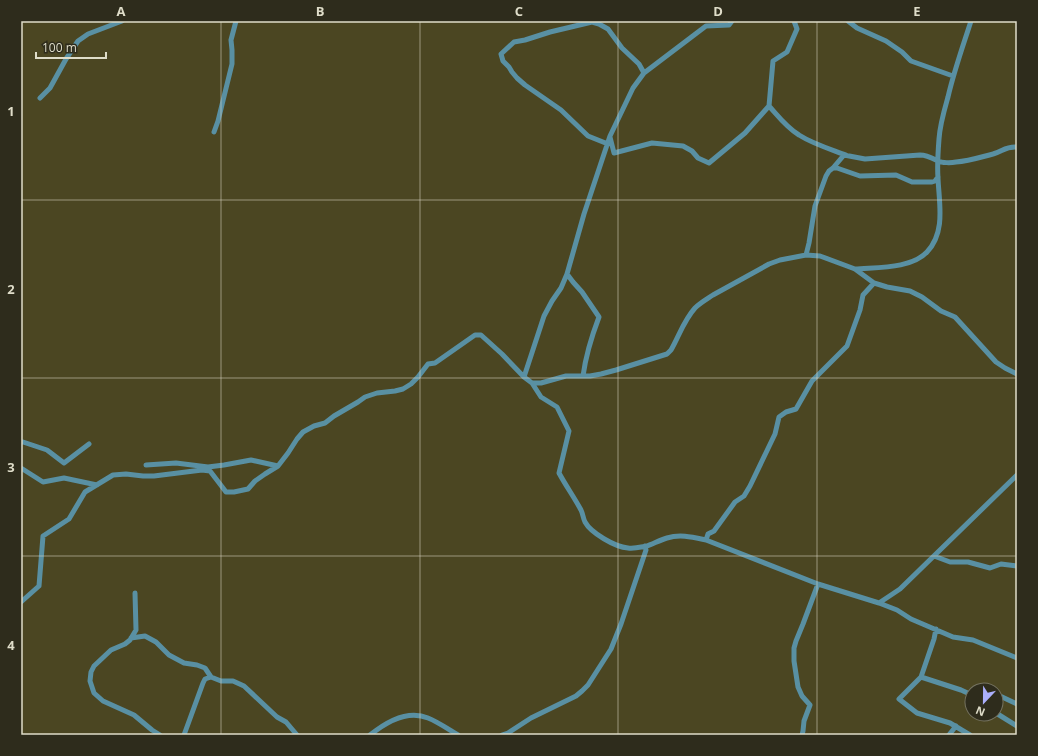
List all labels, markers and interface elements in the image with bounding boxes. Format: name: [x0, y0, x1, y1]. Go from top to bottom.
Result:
text: A: [117, 2, 126, 20]
text: B: [316, 2, 325, 20]
text: C: [515, 2, 523, 20]
text: D: [713, 2, 723, 20]
text: E: [913, 2, 921, 20]
scale bar: [36, 34, 106, 60]
text: 100 m: [42, 39, 77, 56]
text: 1: [7, 102, 15, 120]
text: 2: [7, 280, 15, 298]
text: 3: [7, 458, 15, 476]
text: 4: [7, 636, 15, 654]
north arrow: [964, 682, 1004, 722]
text: N: [973, 703, 987, 720]

